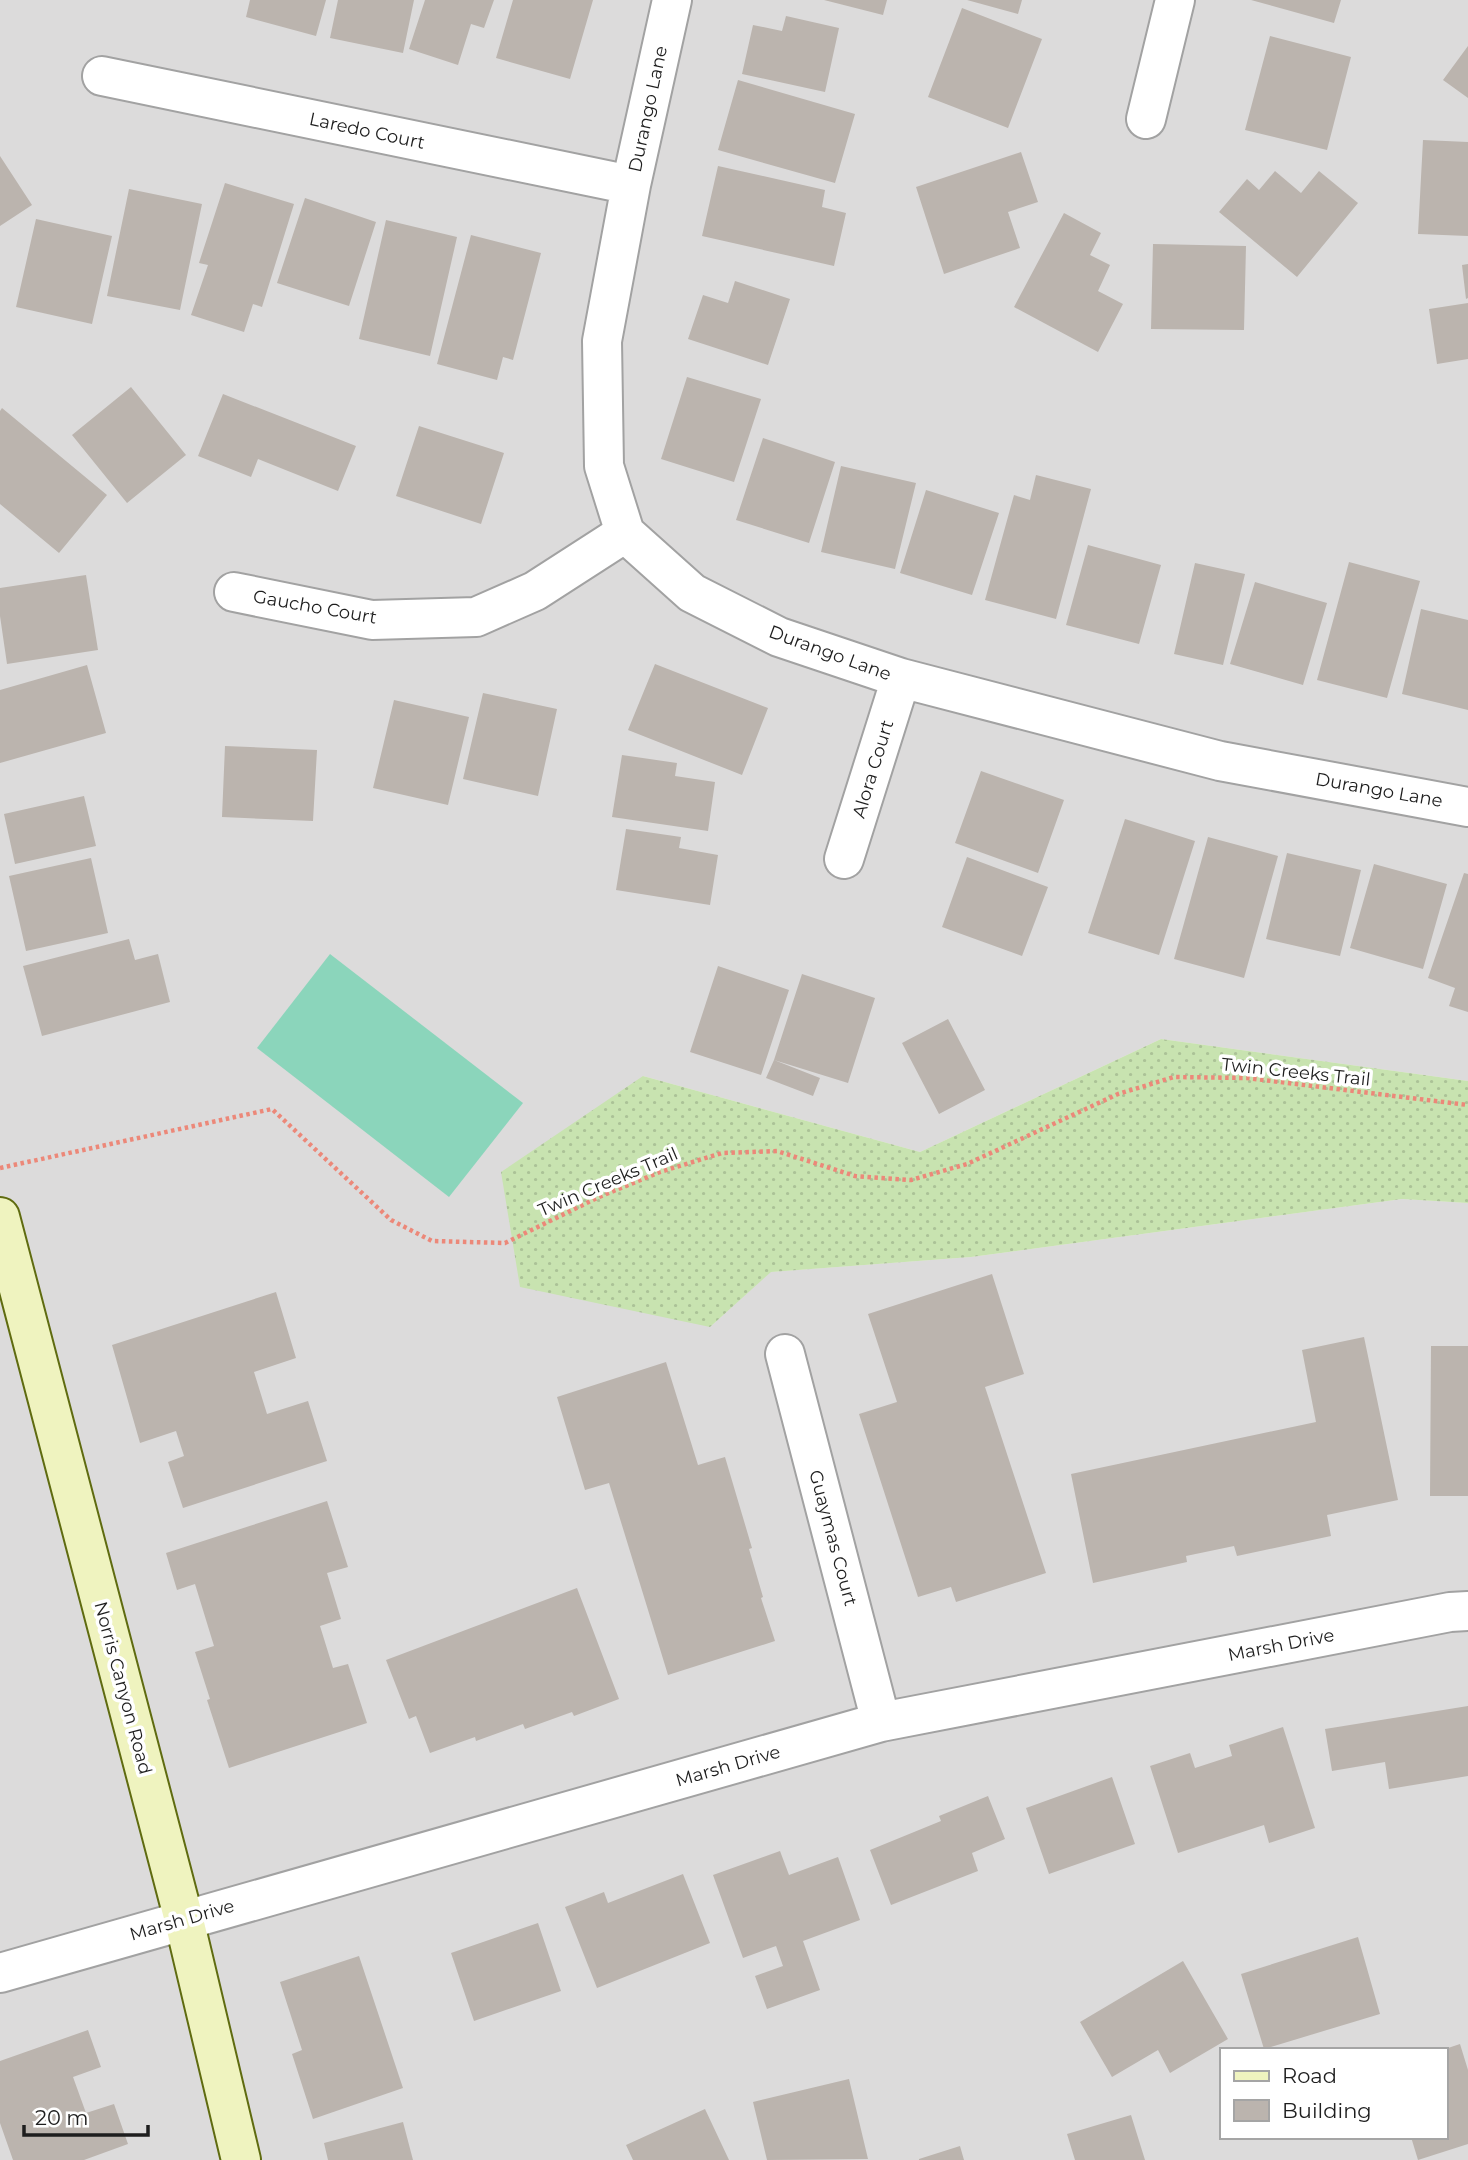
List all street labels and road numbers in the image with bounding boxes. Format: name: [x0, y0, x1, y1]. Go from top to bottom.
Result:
street label: Durango Lane: [624, 44, 672, 174]
street label: Laredo Court: [307, 108, 427, 154]
street label: Gaucho Court: [251, 585, 379, 629]
street label: Durango Lane: [766, 621, 894, 685]
street label: Alora Court: [848, 717, 898, 821]
street label: Durango Lane: [1314, 768, 1444, 812]
street label: Twin Creeks Trail: [1220, 1053, 1372, 1091]
street label: Twin Creeks Trail: [535, 1143, 681, 1221]
street label: Guaymas Court: [804, 1468, 862, 1608]
street label: Norris Canyon Road: [89, 1599, 157, 1777]
street label: Marsh Drive: [1226, 1624, 1336, 1666]
street label: Marsh Drive: [673, 1741, 783, 1791]
street label: Marsh Drive: [127, 1895, 237, 1945]

